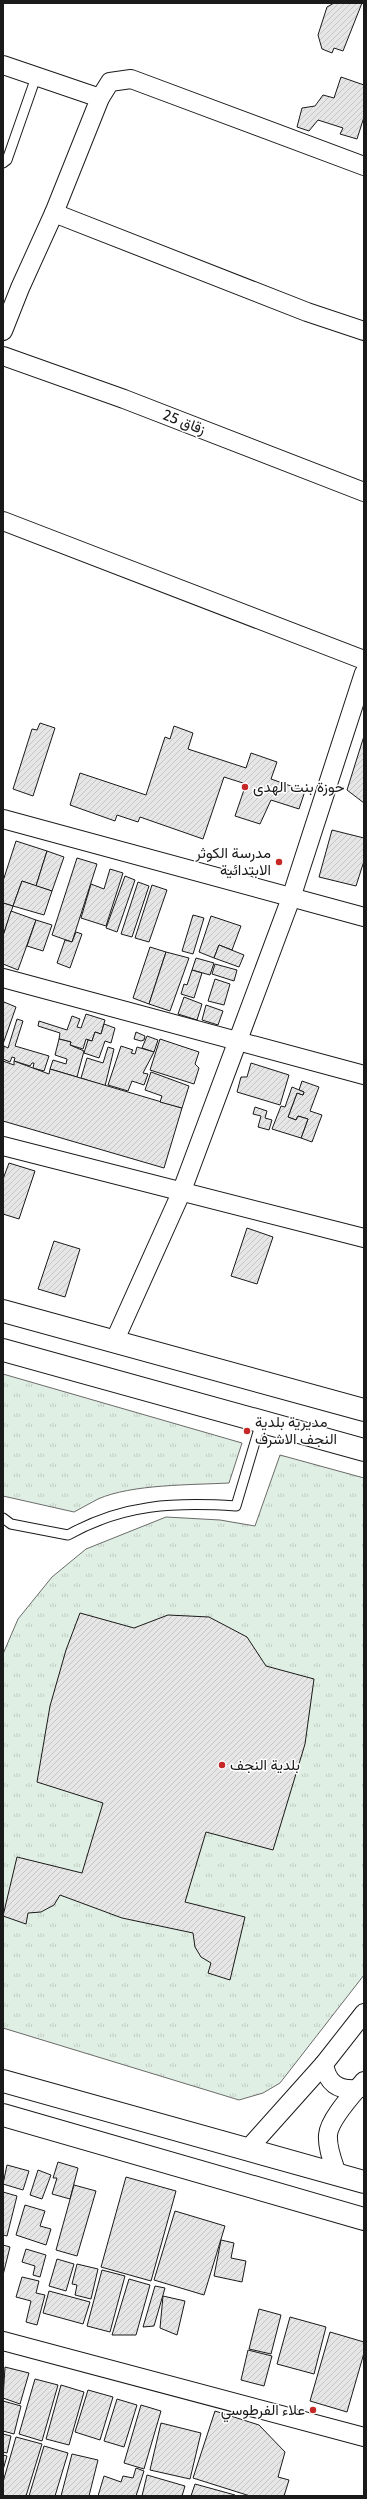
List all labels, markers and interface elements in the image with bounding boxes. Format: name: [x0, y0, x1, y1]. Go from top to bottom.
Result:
street label: زقاق 25: [160, 406, 208, 438]
place label: حوزة بنت الهدى: [253, 778, 345, 797]
marker: حوزة بنت الهدى: [240, 782, 250, 792]
place label: مدرسة الكوثر الابتدائية: [195, 844, 271, 879]
marker: مدرسة الكوثر الابتدائية: [274, 857, 284, 867]
place label: مديرية بلدية النجف الاشرف: [255, 1413, 337, 1448]
marker: مديرية بلدية النجف الاشرف: [242, 1426, 252, 1436]
place label: بلدية النجف: [230, 1756, 300, 1774]
marker: بلدية النجف: [217, 1760, 227, 1770]
place label: علاء الفرطوسي: [221, 2401, 305, 2423]
marker: علاء الفرطوسي: [308, 2405, 318, 2415]

